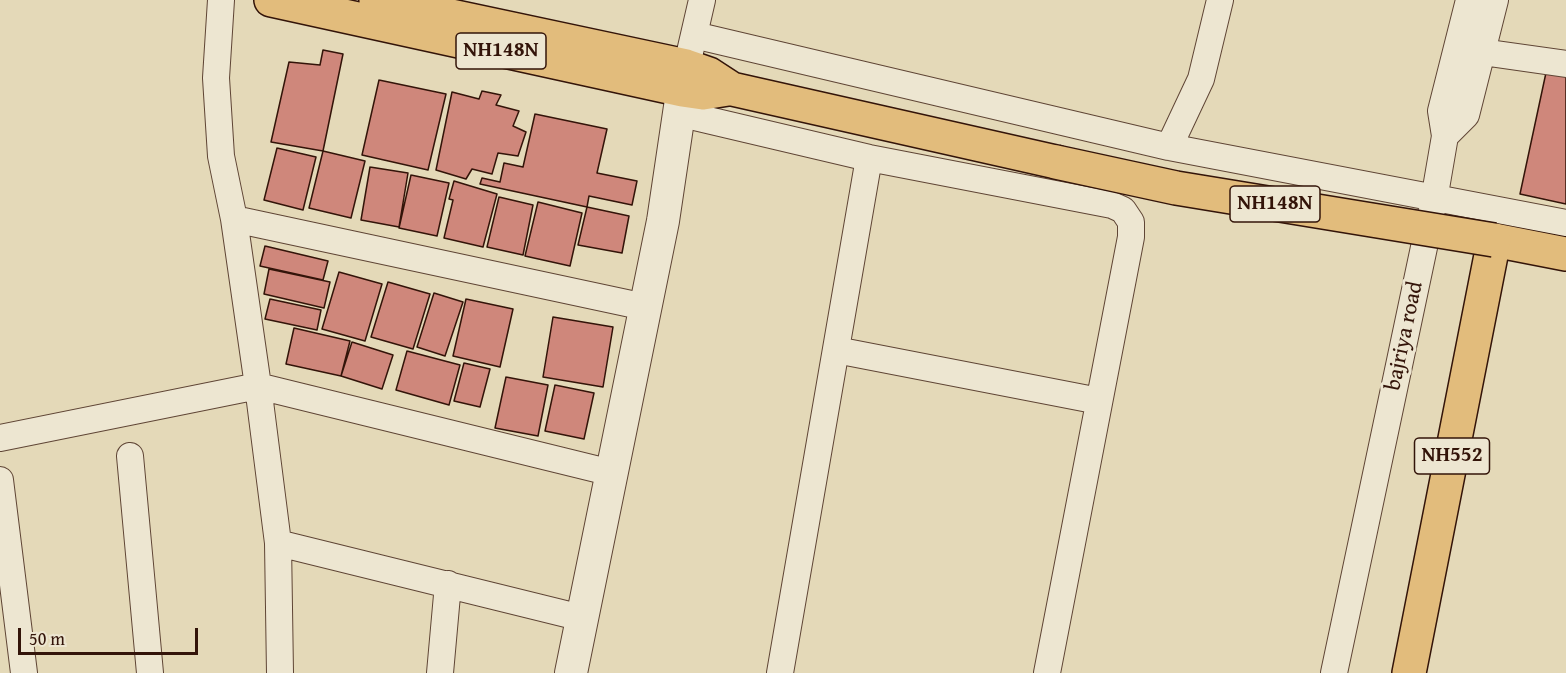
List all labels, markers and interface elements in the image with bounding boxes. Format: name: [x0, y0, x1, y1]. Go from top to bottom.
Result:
road number: NH148N: [456, 33, 546, 69]
road number: NH148N: [1230, 186, 1320, 222]
street label: bajriya road: [1381, 279, 1429, 393]
road number: NH552: [1414, 438, 1490, 474]
scale bar: [21, 616, 201, 654]
text: 50 m: [29, 625, 65, 652]

